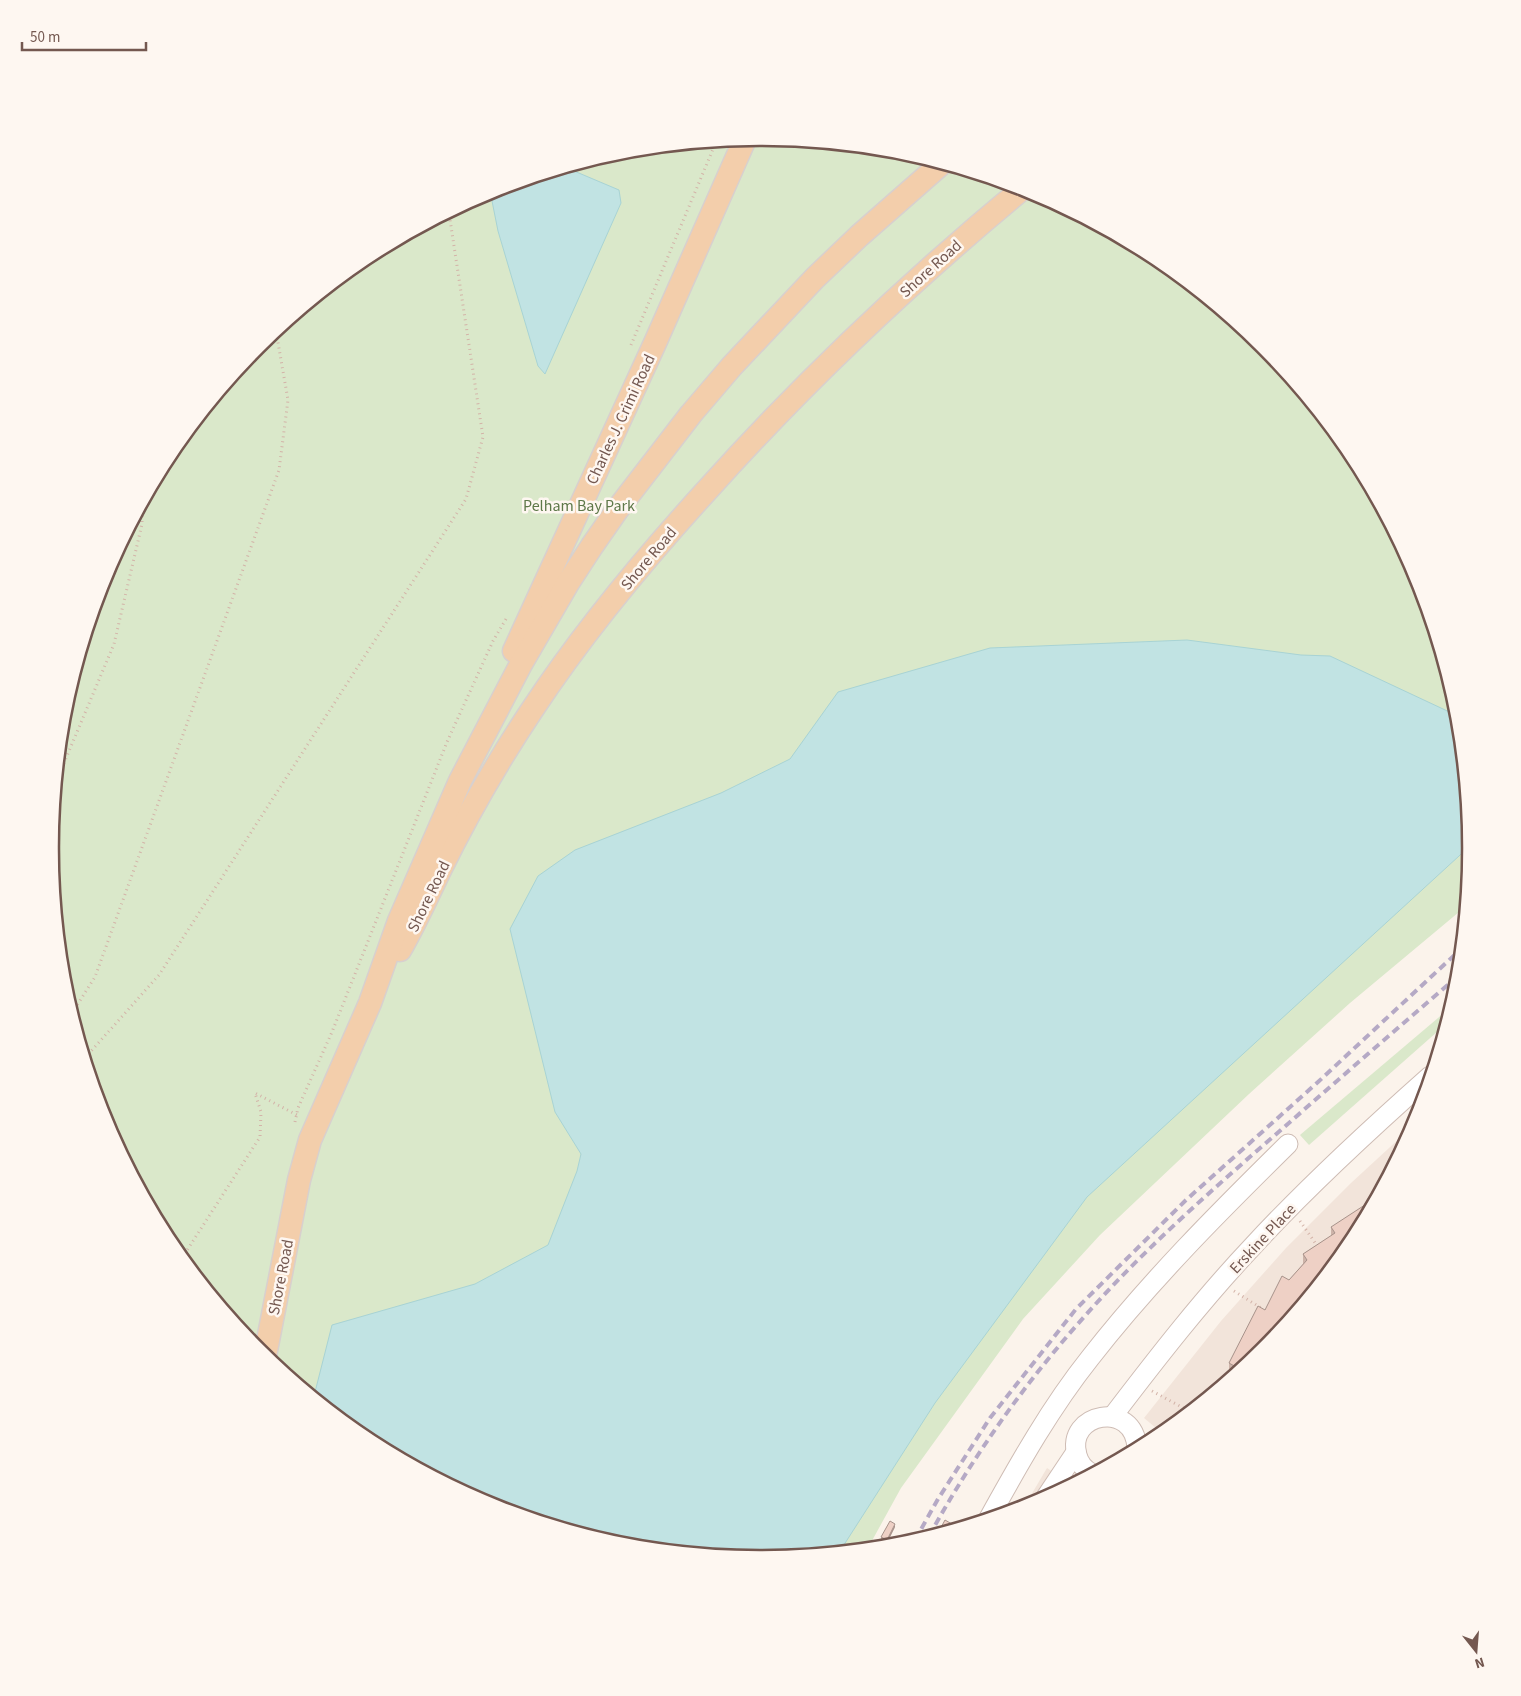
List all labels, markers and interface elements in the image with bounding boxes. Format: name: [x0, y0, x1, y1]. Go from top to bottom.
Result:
scale bar: [22, 20, 146, 52]
text: 50 m: [30, 27, 60, 48]
street label: Shore Road: [895, 235, 967, 303]
street label: Charles J. Crimi Road: [581, 351, 661, 488]
park label: Pelham Bay Park: [523, 495, 635, 517]
street label: Shore Road: [616, 522, 682, 595]
street label: Shore Road: [402, 857, 456, 936]
street label: Erskine Place: [1225, 1199, 1301, 1279]
street label: Shore Road: [263, 1237, 299, 1317]
north arrow: [1451, 1626, 1501, 1676]
text: N: [1472, 1652, 1487, 1673]

